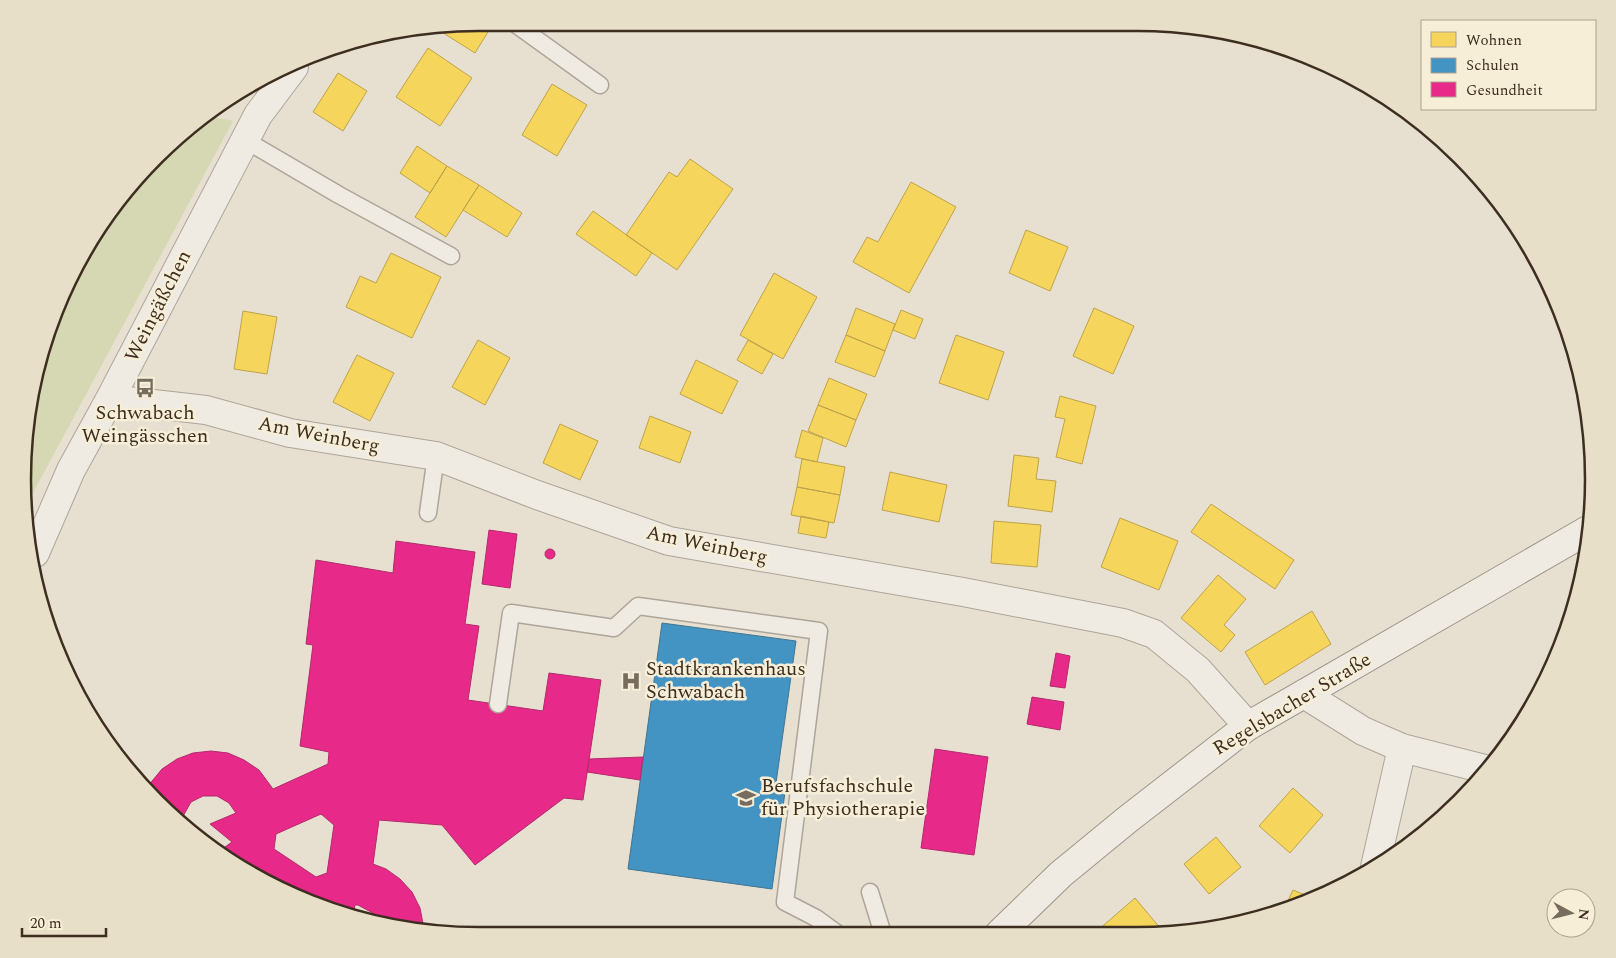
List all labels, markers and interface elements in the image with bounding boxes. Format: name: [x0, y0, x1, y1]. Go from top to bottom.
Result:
legend: [1421, 20, 1596, 110]
text: Wohnen: [1466, 29, 1522, 52]
text: Schulen: [1466, 54, 1519, 77]
text: Gesundheit: [1466, 79, 1543, 102]
street label: Weingäßchen: [117, 245, 199, 367]
bus stop icon: Schwabach Weingässchen: [134, 377, 156, 399]
place label: Schwabach Weingässchen: [82, 398, 208, 451]
street label: Am Weinberg: [255, 408, 383, 462]
street label: Am Weinberg: [643, 517, 771, 573]
street label: Regelsbacher Straße: [1207, 645, 1377, 763]
place label: Stadtkrankenhaus Schwabach: [646, 654, 806, 707]
hospital icon: Stadtkrankenhaus Schwabach: [620, 670, 642, 692]
place label: Berufsfachschule für Physiotherapie: [761, 771, 925, 824]
school or university icon: Berufsfachschule für Physiotherapie: [735, 787, 757, 809]
north arrow: [1546, 888, 1596, 938]
scale bar: [22, 906, 106, 938]
text: N: [1572, 908, 1595, 921]
text: 20 m: [30, 912, 62, 935]

